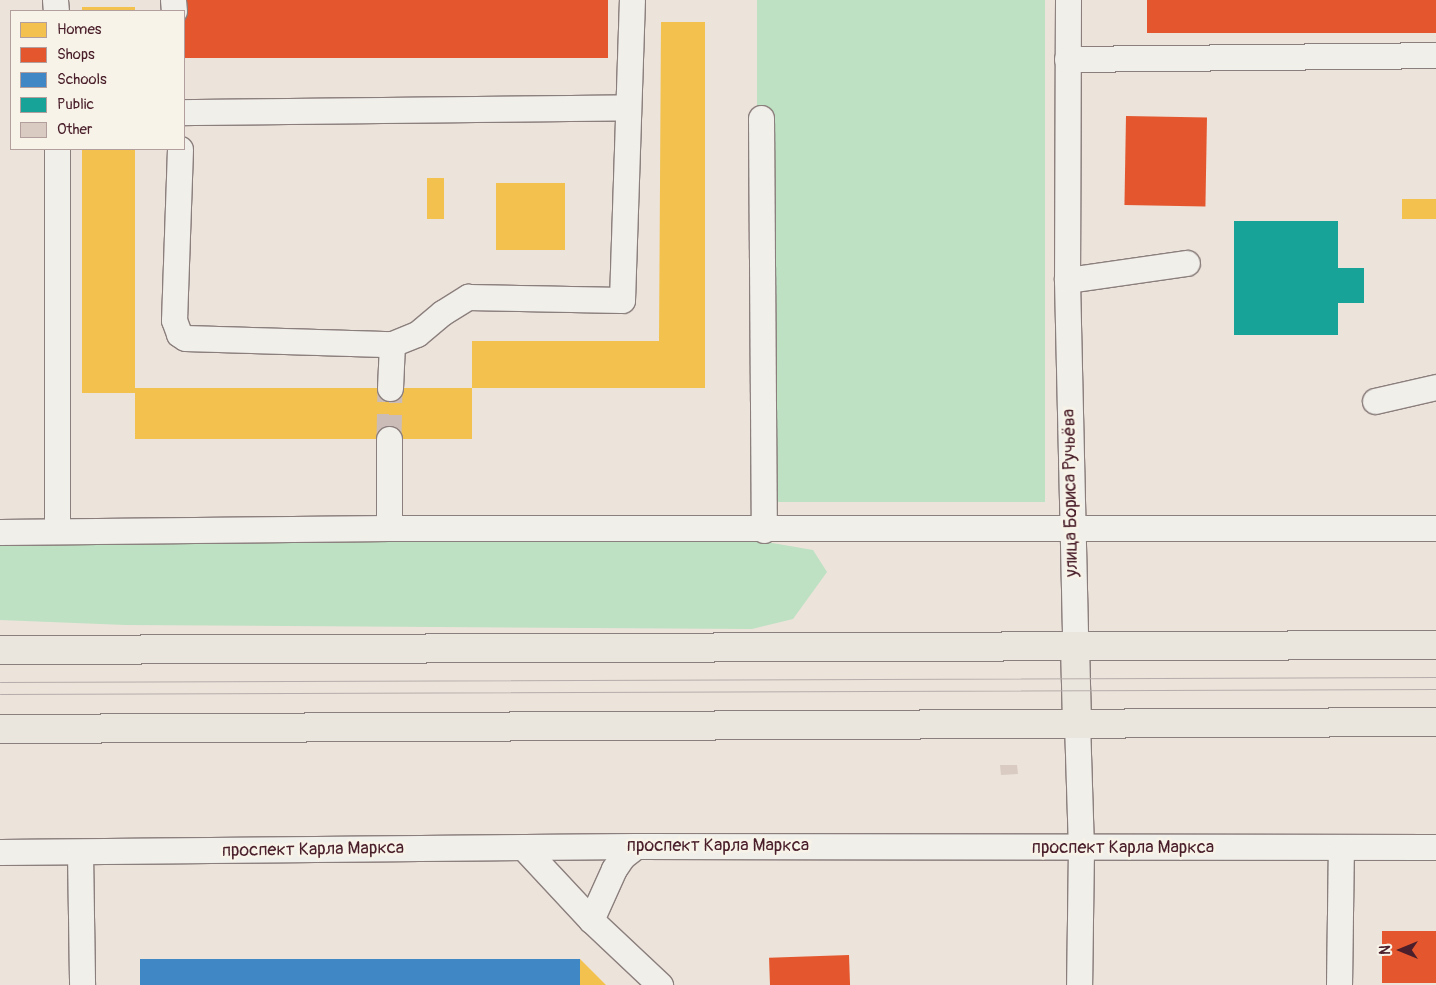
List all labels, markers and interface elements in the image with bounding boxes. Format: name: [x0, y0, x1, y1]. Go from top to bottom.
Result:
legend: [10, 10, 185, 150]
text: Homes: [57, 20, 102, 39]
text: Shops: [57, 45, 95, 64]
text: Schools: [57, 70, 107, 89]
text: Public: [57, 95, 94, 114]
text: Other: [57, 120, 92, 139]
street label: улица Бориса Ручьёва: [1059, 409, 1083, 577]
street label: проспект Карла Маркса: [627, 835, 809, 857]
street label: проспект Карла Маркса: [1032, 837, 1214, 859]
street label: проспект Карла Маркса: [222, 838, 404, 862]
north arrow: [1376, 925, 1426, 975]
text: N: [1377, 945, 1394, 955]

